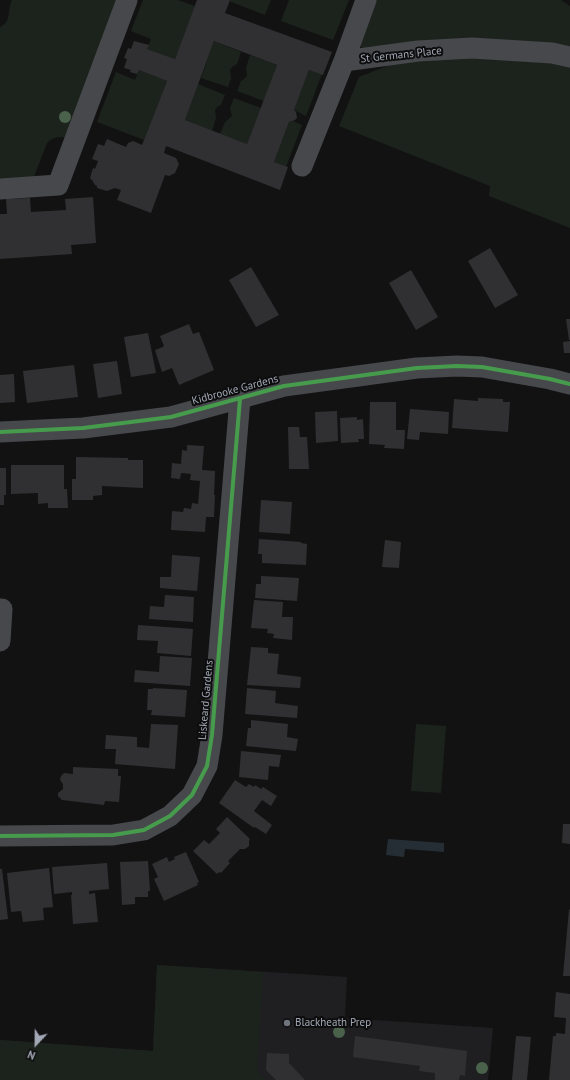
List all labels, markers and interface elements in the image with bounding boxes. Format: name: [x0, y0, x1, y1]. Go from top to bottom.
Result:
street label: St Germans Place: [360, 44, 442, 66]
street label: Kidbrooke Gardens: [190, 372, 280, 408]
street label: Liskeard Gardens: [196, 660, 216, 740]
place label: Blackheath Prep: [295, 1016, 371, 1030]
marker: Blackheath Prep: [282, 1018, 292, 1028]
north arrow: [16, 1024, 56, 1064]
text: N: [26, 1047, 37, 1063]

